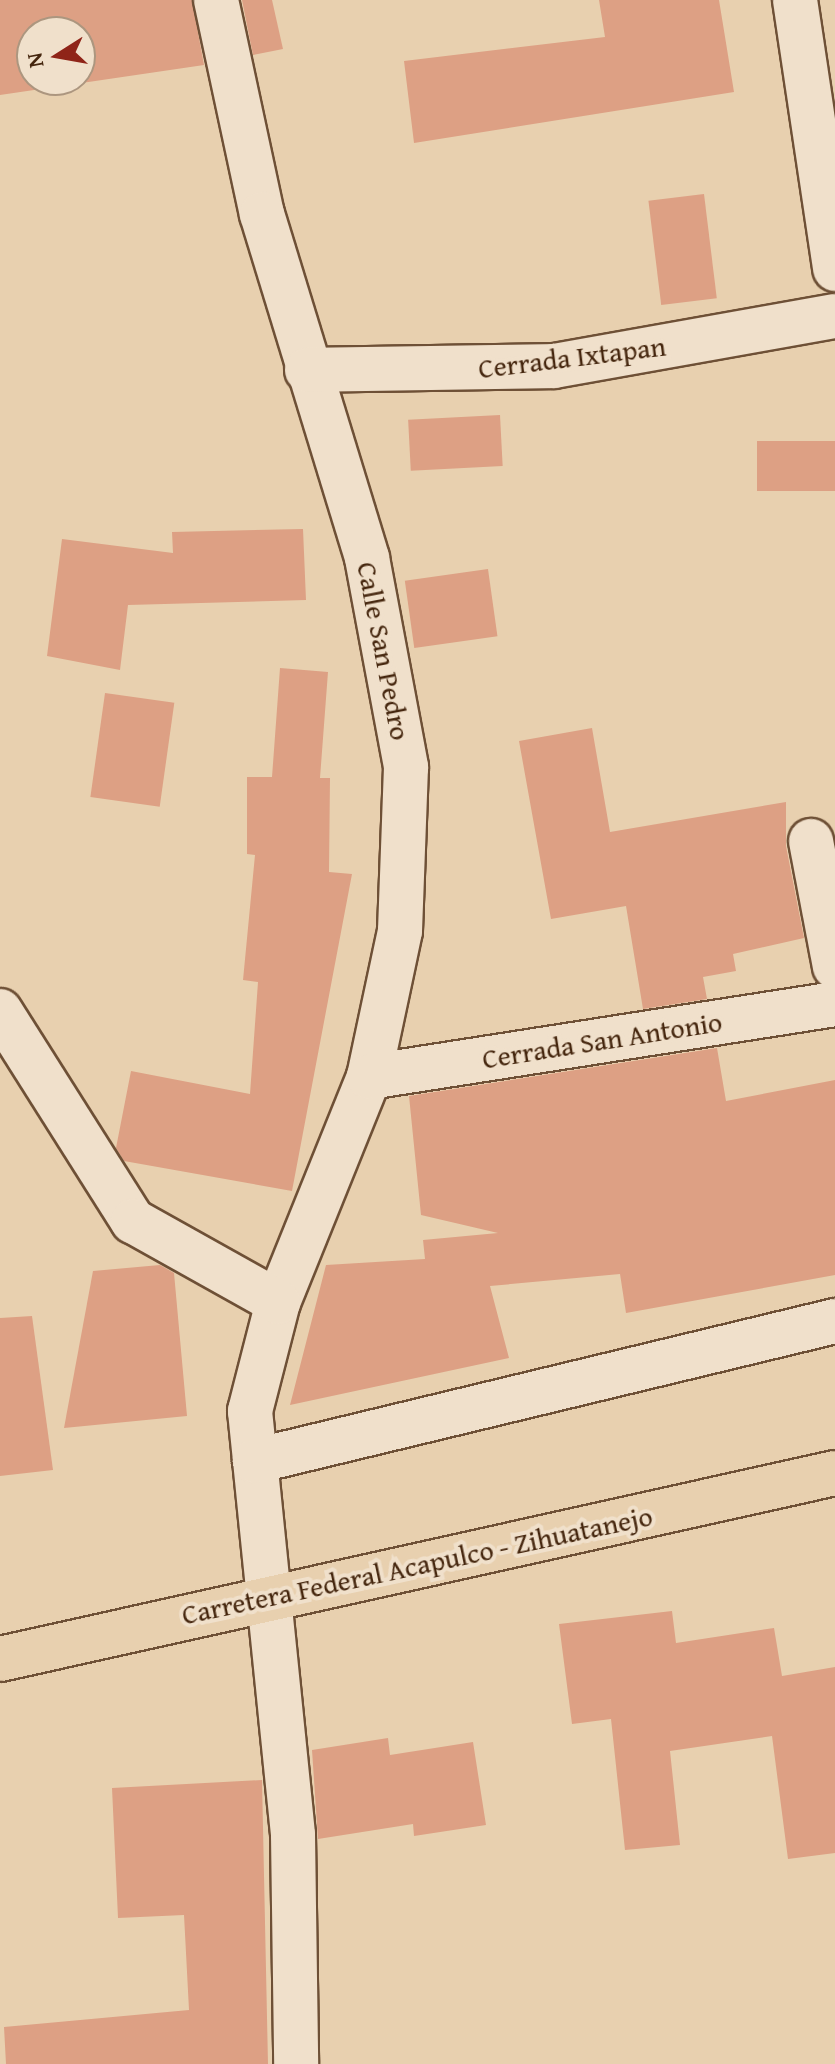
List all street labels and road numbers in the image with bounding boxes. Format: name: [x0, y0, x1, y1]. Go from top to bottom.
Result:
street label: Cerrada Ixtapan: [476, 329, 668, 385]
street label: Calle San Pedro: [350, 559, 418, 743]
street label: Cerrada San Antonio: [480, 1004, 724, 1076]
street label: Carretera Federal Acapulco - Zihuatanejo: [179, 1499, 655, 1631]

